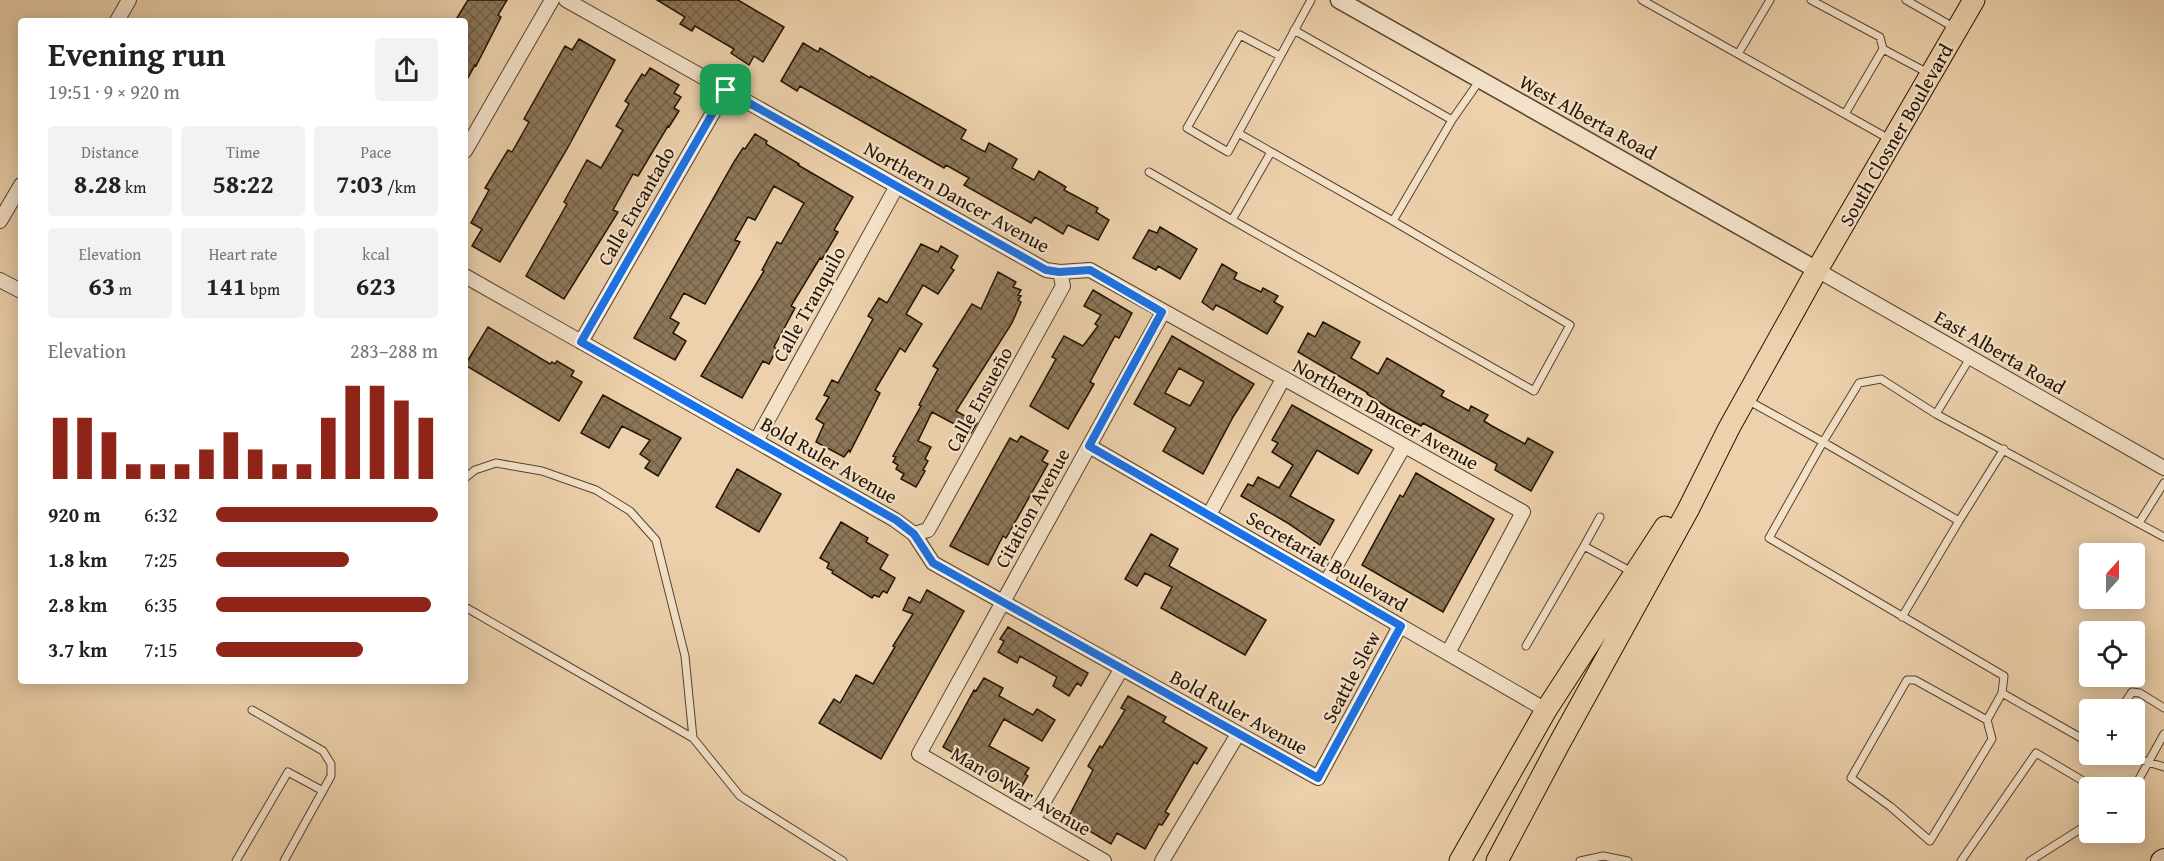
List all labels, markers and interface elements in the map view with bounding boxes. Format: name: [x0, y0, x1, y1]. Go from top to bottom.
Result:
text: Evening run: [48, 30, 225, 78]
button: share: [375, 38, 438, 101]
street label: South Closner Boulevard: [1831, 38, 1960, 231]
pin: [700, 64, 751, 115]
street label: West Alberta Road: [1514, 67, 1663, 167]
icon: arrive: [709, 73, 742, 106]
text: 19:51 · 9 × 920 m: [48, 77, 180, 106]
street label: Northern Dancer Avenue: [859, 133, 1055, 260]
text: Distance: [81, 140, 139, 164]
text: Time: [226, 140, 260, 164]
text: Pace: [361, 140, 391, 164]
street label: Calle Encantado: [590, 141, 682, 271]
text: 8.28: [74, 164, 122, 203]
text: 58:22: [212, 164, 274, 203]
text: 7:03: [336, 164, 384, 203]
text: km: [122, 175, 146, 199]
text: /km: [384, 175, 416, 199]
street label: Calle Tranquilo: [765, 241, 852, 367]
text: Elevation: [79, 242, 141, 266]
text: Heart rate: [209, 242, 277, 266]
text: kcal: [362, 242, 390, 266]
text: 63: [88, 266, 115, 305]
text: 141: [206, 266, 246, 305]
text: 623: [356, 266, 396, 305]
text: m: [115, 277, 132, 301]
text: bpm: [246, 277, 280, 301]
street label: East Alberta Road: [1929, 302, 2072, 401]
text: Elevation: [48, 336, 126, 365]
text: 283–288 m: [350, 336, 438, 365]
street label: Calle Ensueño: [938, 341, 1019, 457]
street label: Northern Dancer Avenue: [1288, 350, 1484, 477]
street label: Bold Ruler Avenue: [755, 409, 903, 511]
street label: Citation Avenue: [987, 443, 1076, 573]
text: 920 m: [48, 500, 101, 529]
text: 6:32: [144, 500, 178, 529]
street label: Secretariat Boulevard: [1241, 503, 1413, 619]
north arrow: [2079, 543, 2145, 609]
map controls: [2079, 543, 2145, 843]
text: 1.8 km: [48, 545, 107, 574]
text: 7:25: [144, 545, 178, 574]
text: 2.8 km: [48, 590, 107, 619]
text: 6:35: [144, 590, 178, 619]
button: locate: [2079, 621, 2145, 687]
street label: Seattle Slew: [1314, 625, 1387, 728]
text: 3.7 km: [48, 635, 107, 664]
text: 7:15: [144, 635, 178, 664]
street label: Bold Ruler Avenue: [1165, 662, 1313, 761]
button: +: [2079, 699, 2145, 765]
street label: Man O War Avenue: [946, 739, 1097, 843]
button: −: [2079, 777, 2145, 843]

